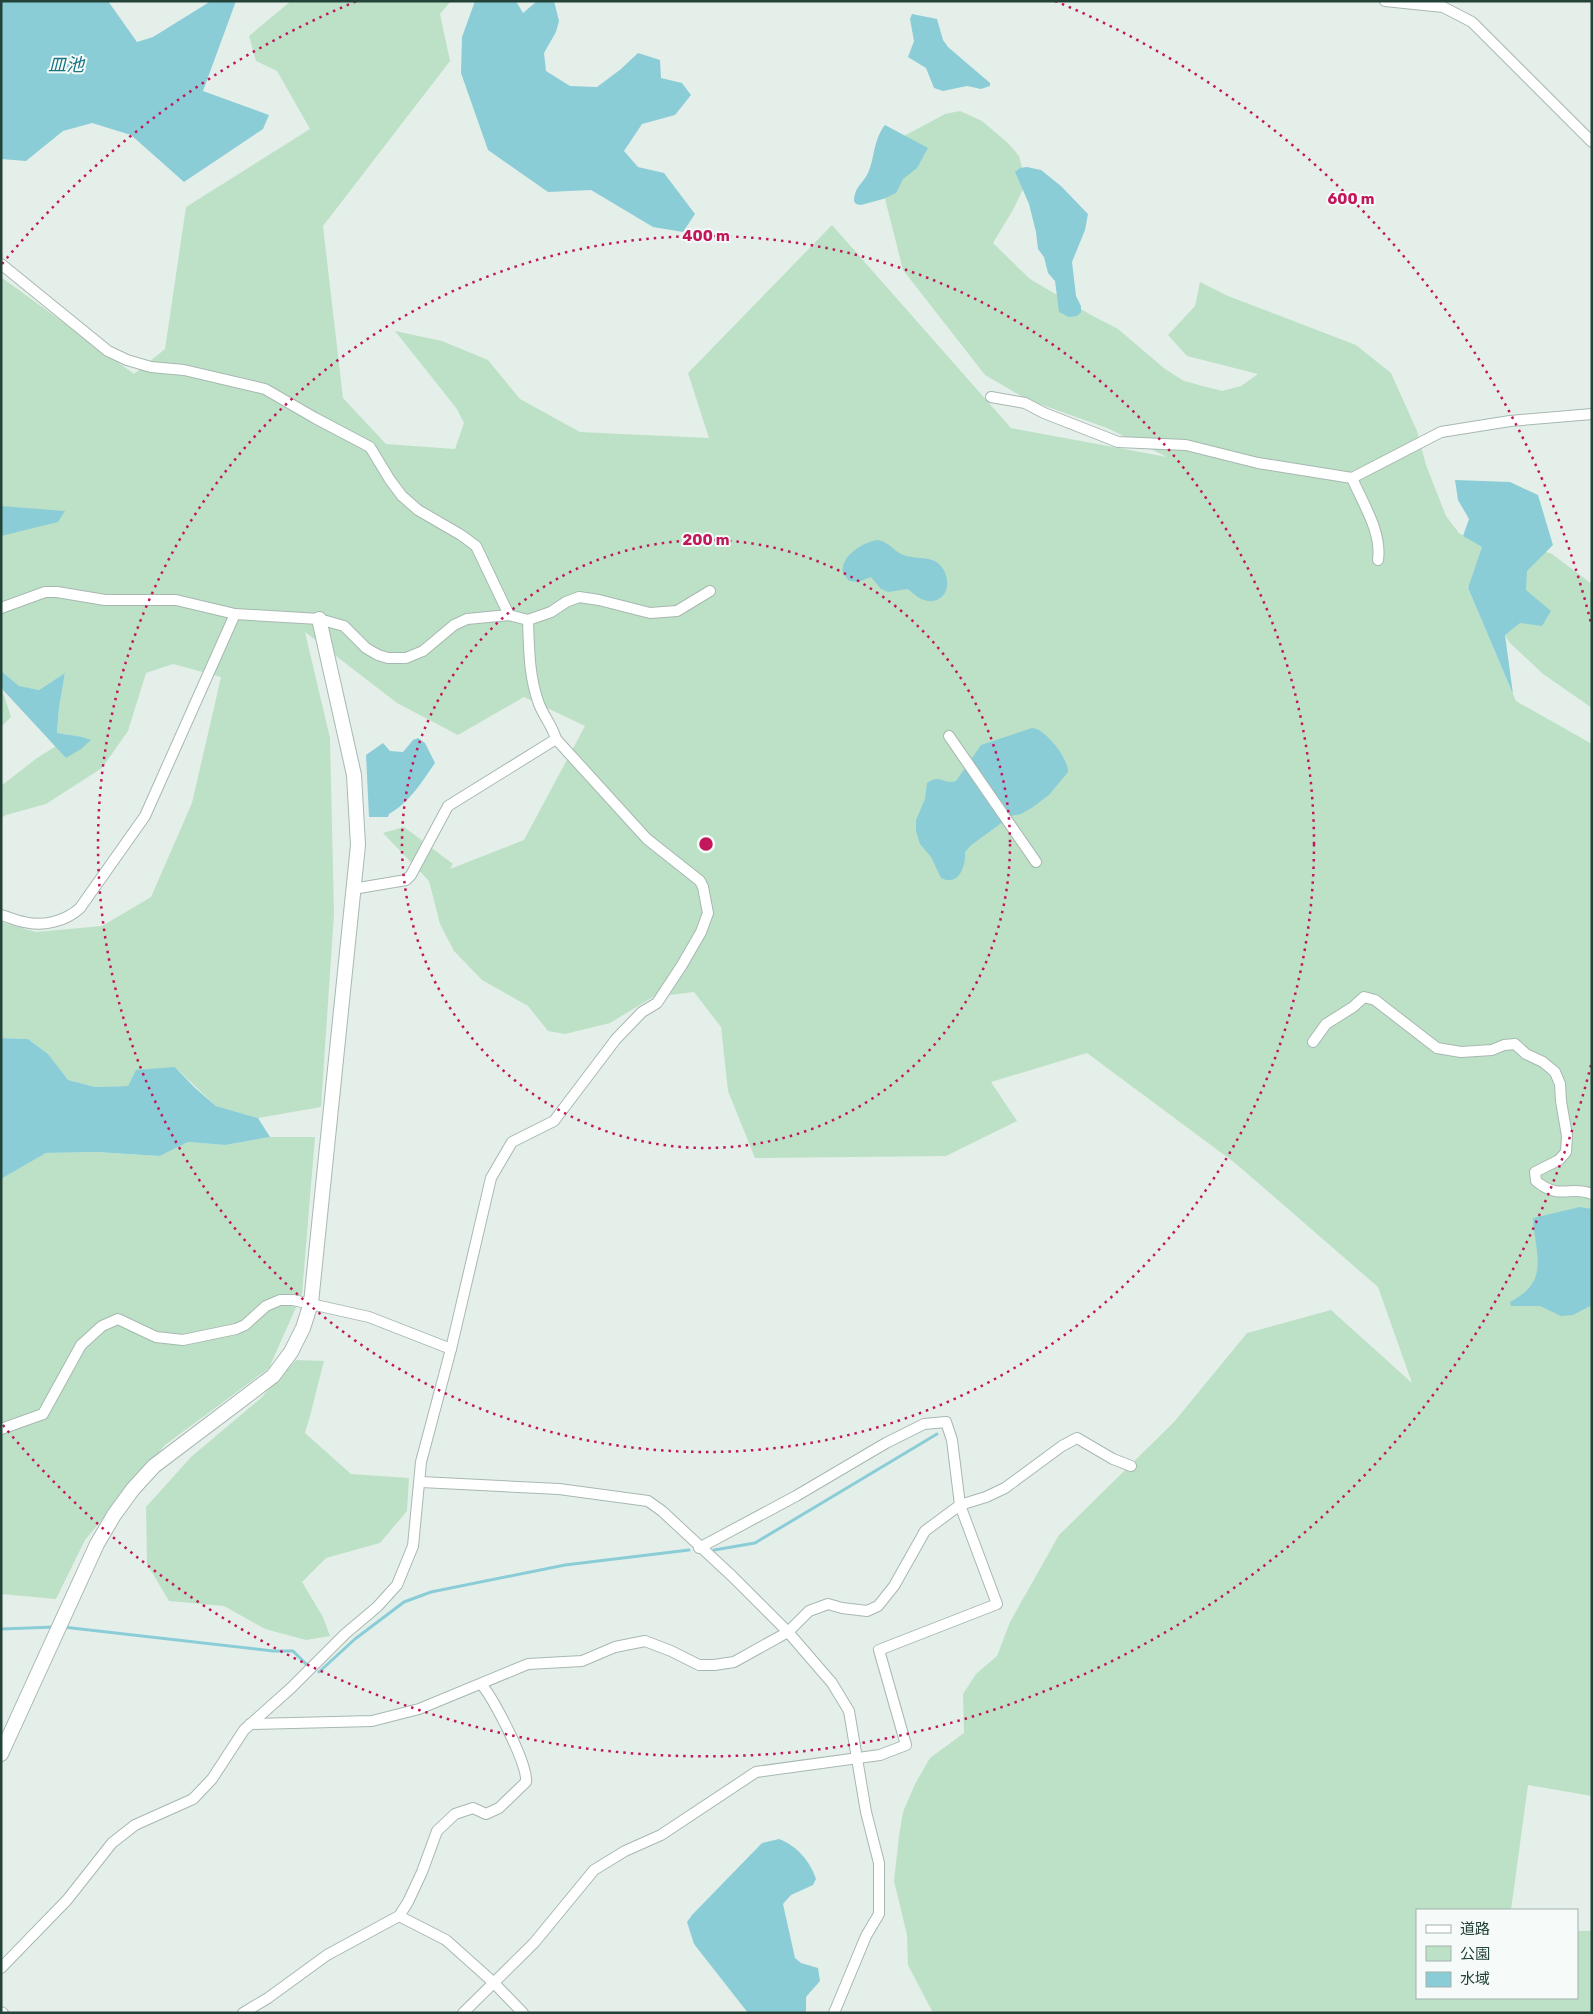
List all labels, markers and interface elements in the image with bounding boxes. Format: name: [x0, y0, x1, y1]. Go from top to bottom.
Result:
water label: 皿池: [48, 54, 86, 76]
text: 600 m: [1327, 190, 1375, 208]
text: 400 m: [682, 227, 730, 245]
text: 200 m: [682, 531, 730, 549]
centre of rings: [697, 835, 715, 853]
legend: [1416, 1909, 1578, 1999]
text: 道路: [1460, 1920, 1490, 1938]
text: 公園: [1460, 1945, 1490, 1963]
text: 水域: [1460, 1970, 1490, 1988]

